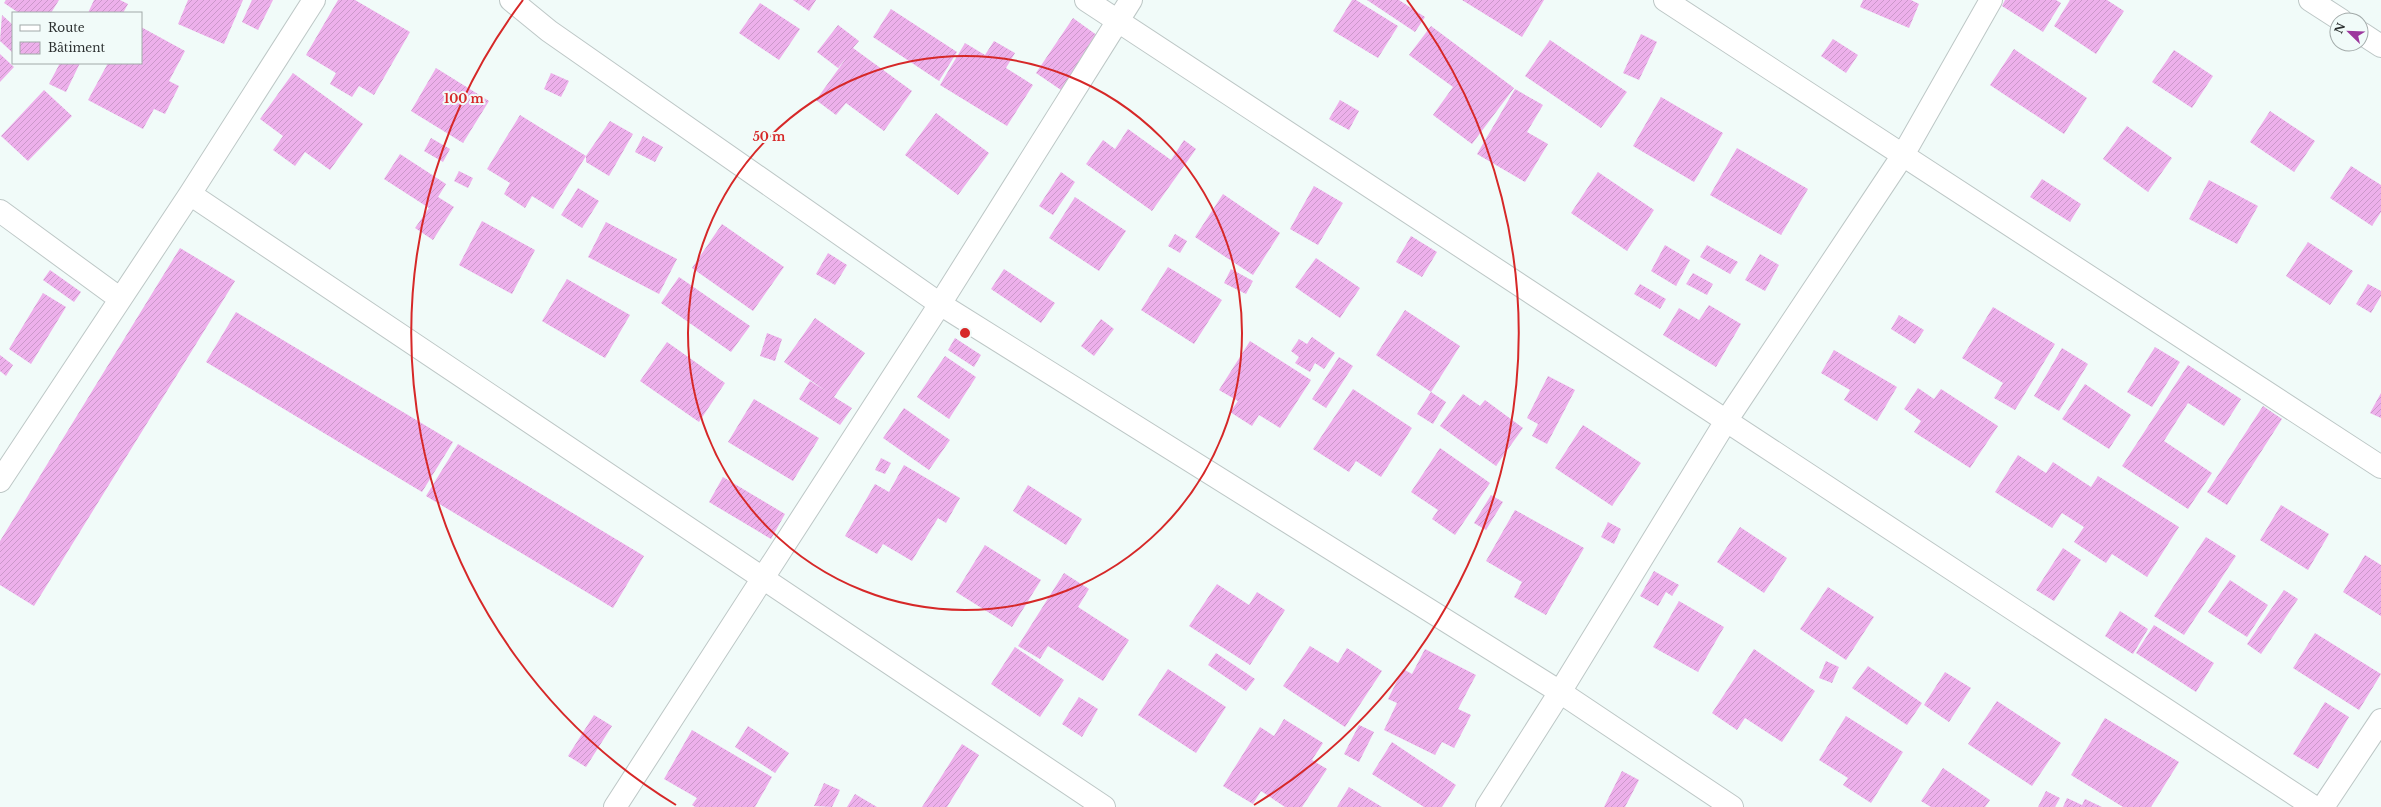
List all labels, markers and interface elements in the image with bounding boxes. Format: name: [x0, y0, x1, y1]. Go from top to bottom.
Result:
legend: [12, 12, 142, 64]
north arrow: [2329, 12, 2369, 52]
text: Route: [48, 20, 85, 35]
text: N: [2331, 20, 2349, 36]
text: Bâtiment: [48, 40, 106, 55]
text: 100 m: [444, 91, 485, 106]
text: 50 m: [753, 129, 786, 144]
centre of rings: [958, 326, 972, 340]

